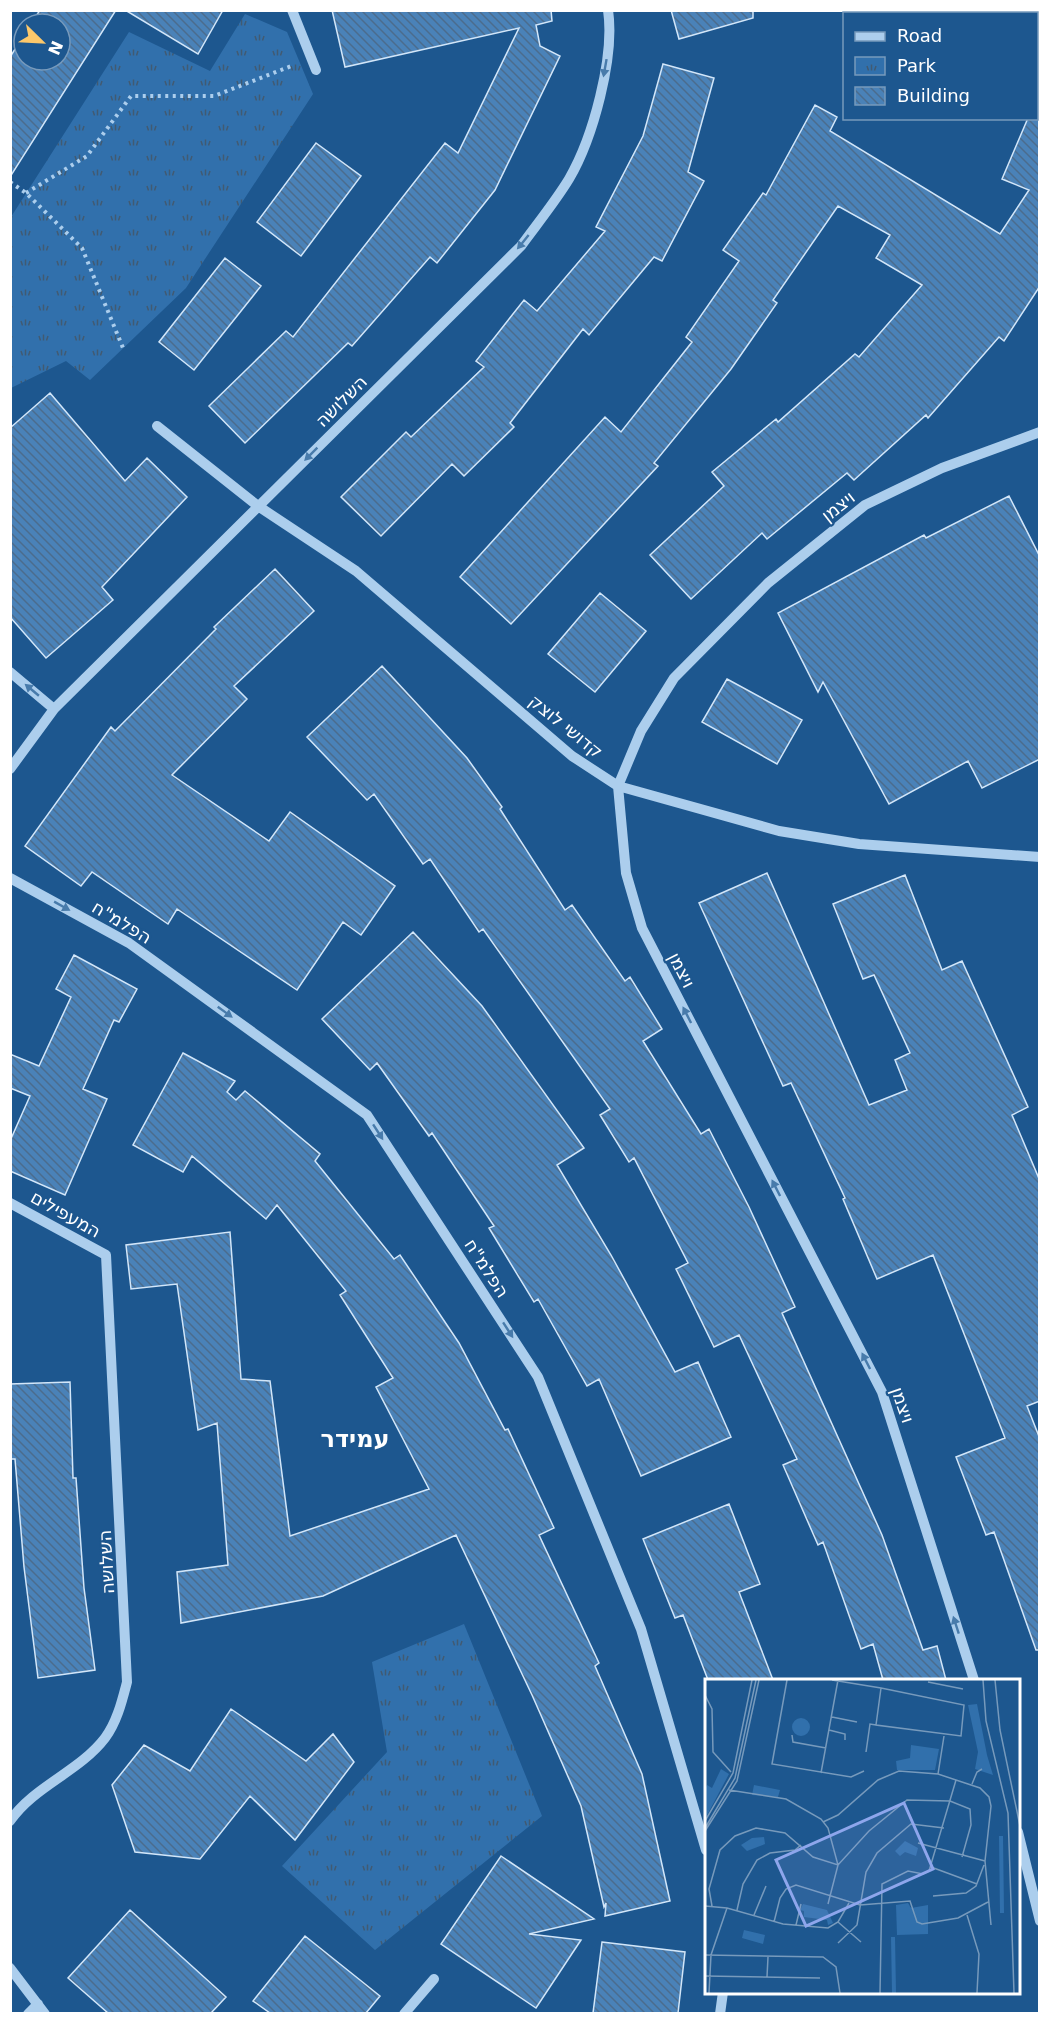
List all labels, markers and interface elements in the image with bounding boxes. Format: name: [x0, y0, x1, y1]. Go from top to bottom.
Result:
north arrow: [12, 12, 72, 72]
legend: [843, 12, 1038, 120]
text: Road: [897, 25, 942, 46]
text: N: [44, 38, 67, 58]
text: Park: [897, 55, 936, 76]
one-way arrow: [600, 59, 609, 78]
text: Building: [897, 85, 970, 106]
one-way arrow: [517, 234, 530, 250]
street label: השלושה: [311, 371, 371, 431]
one-way arrow: [304, 446, 318, 460]
street label: ויצמן: [817, 486, 859, 526]
one-way arrow: [25, 684, 40, 697]
street label: קדושי לוצק: [525, 690, 607, 762]
street label: הפלמ"ח: [89, 896, 155, 948]
one-way arrow: [54, 901, 71, 911]
street label: ויצמן: [664, 949, 700, 991]
one-way arrow: [216, 1006, 232, 1018]
one-way arrow: [682, 1006, 692, 1024]
one-way arrow: [372, 1123, 383, 1140]
one-way arrow: [771, 1179, 781, 1196]
street label: המעפילים: [27, 1186, 105, 1242]
street label: הפלמ"ח: [460, 1235, 514, 1301]
one-way arrow: [502, 1322, 513, 1338]
one-way arrow: [861, 1353, 871, 1370]
street label: ויצמן: [887, 1384, 919, 1426]
district label: עמידר: [321, 1425, 389, 1453]
street label: השלושה: [94, 1529, 118, 1595]
one-way arrow: [951, 1616, 960, 1634]
inset map: [705, 1679, 1020, 1994]

